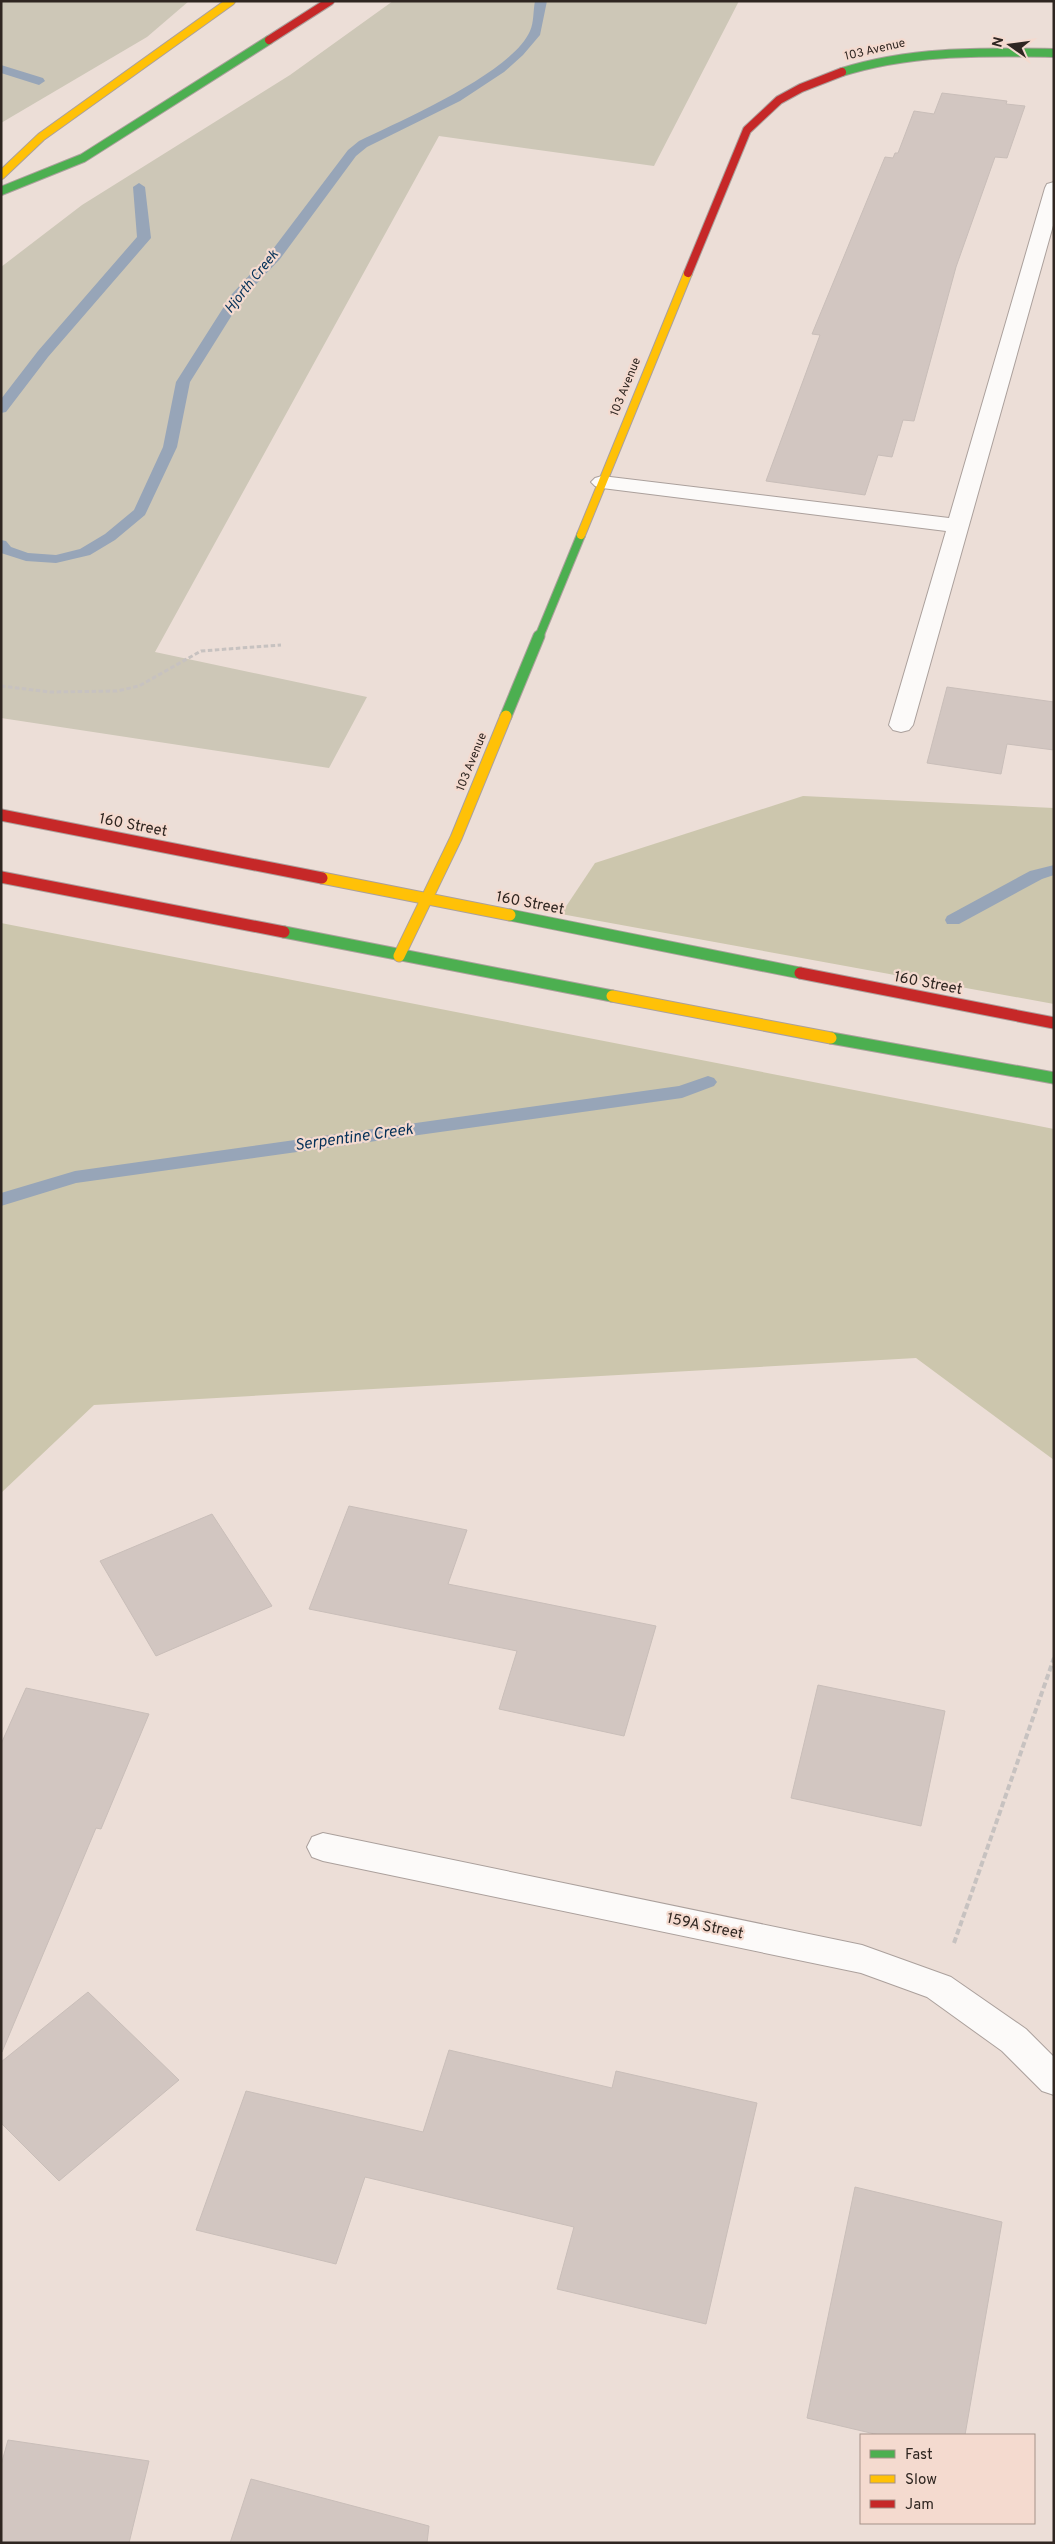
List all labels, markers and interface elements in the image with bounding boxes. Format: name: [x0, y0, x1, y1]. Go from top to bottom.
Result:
north arrow: [985, 20, 1035, 70]
street label: 103 Avenue: [843, 35, 907, 65]
text: N: [989, 35, 1008, 49]
water label: Hjorth Creek: [221, 246, 283, 317]
street label: 103 Avenue: [607, 355, 645, 419]
street label: 103 Avenue: [453, 730, 491, 794]
street label: 160 Street: [97, 810, 169, 842]
street label: 160 Street: [494, 888, 566, 920]
street label: 160 Street: [892, 968, 964, 1000]
water label: Serpentine Creek: [294, 1120, 415, 1156]
street label: 159A Street: [665, 1910, 745, 1944]
legend: [860, 2434, 1035, 2524]
text: Fast: [905, 2446, 933, 2465]
text: Slow: [905, 2471, 937, 2490]
text: Jam: [905, 2496, 934, 2515]

